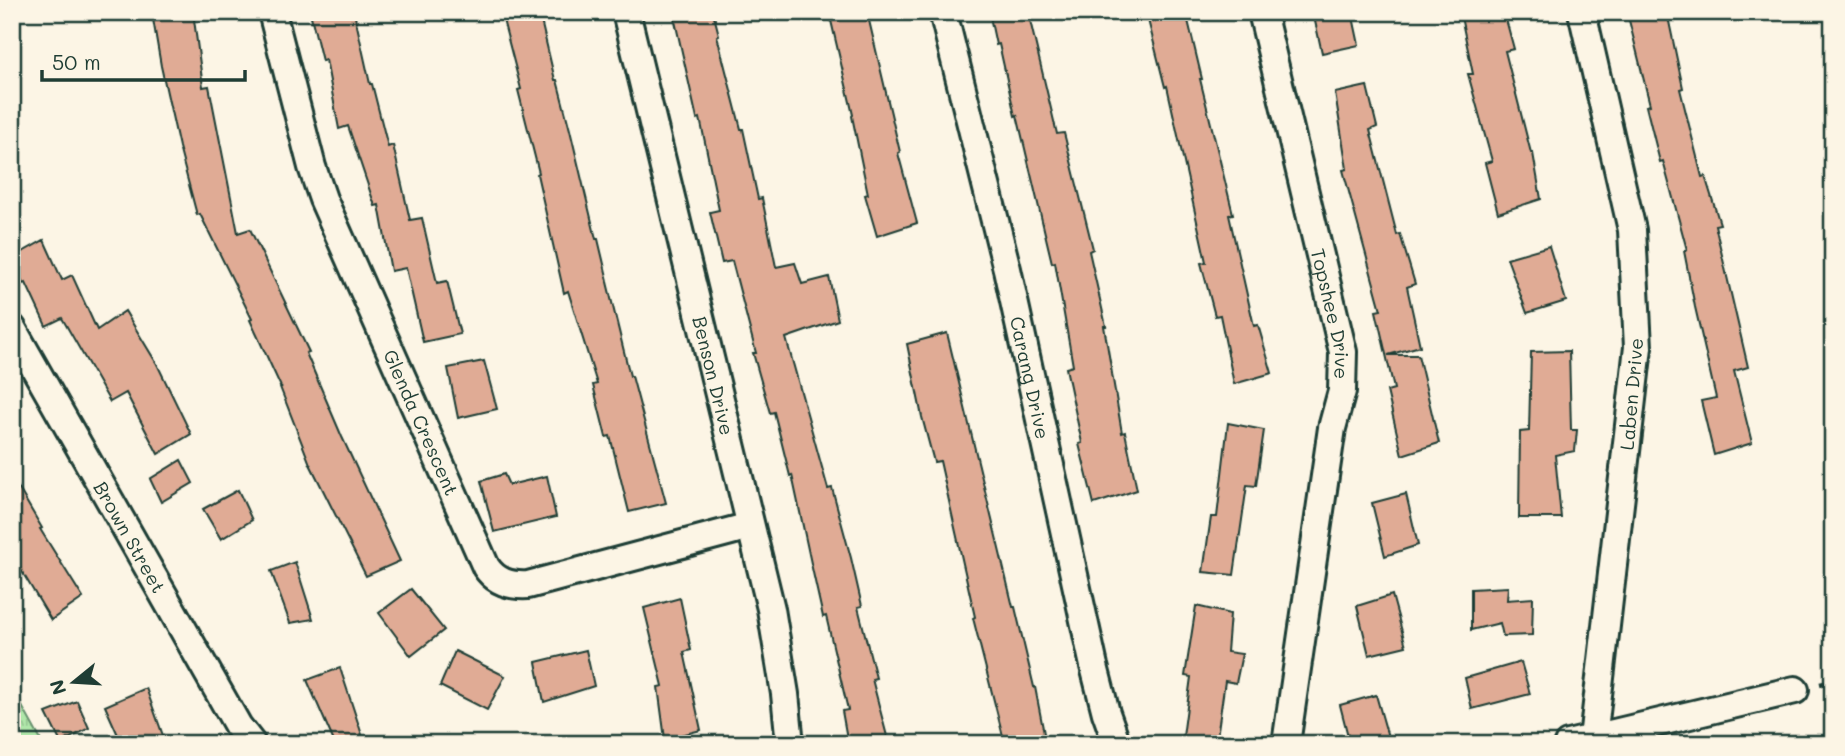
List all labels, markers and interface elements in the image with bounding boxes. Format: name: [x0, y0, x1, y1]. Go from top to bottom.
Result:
scale bar: [42, 38, 245, 82]
text: 50 m: [52, 48, 101, 75]
street label: Topshee Drive: [1306, 246, 1356, 380]
street label: Benson Drive: [688, 313, 741, 437]
street label: Carang Drive: [1005, 314, 1056, 441]
street label: Laben Drive: [1614, 337, 1648, 451]
street label: Glenda Crescent: [379, 345, 465, 499]
street label: Brown Street: [89, 476, 172, 597]
north arrow: [38, 648, 108, 718]
text: N: [43, 677, 71, 698]

